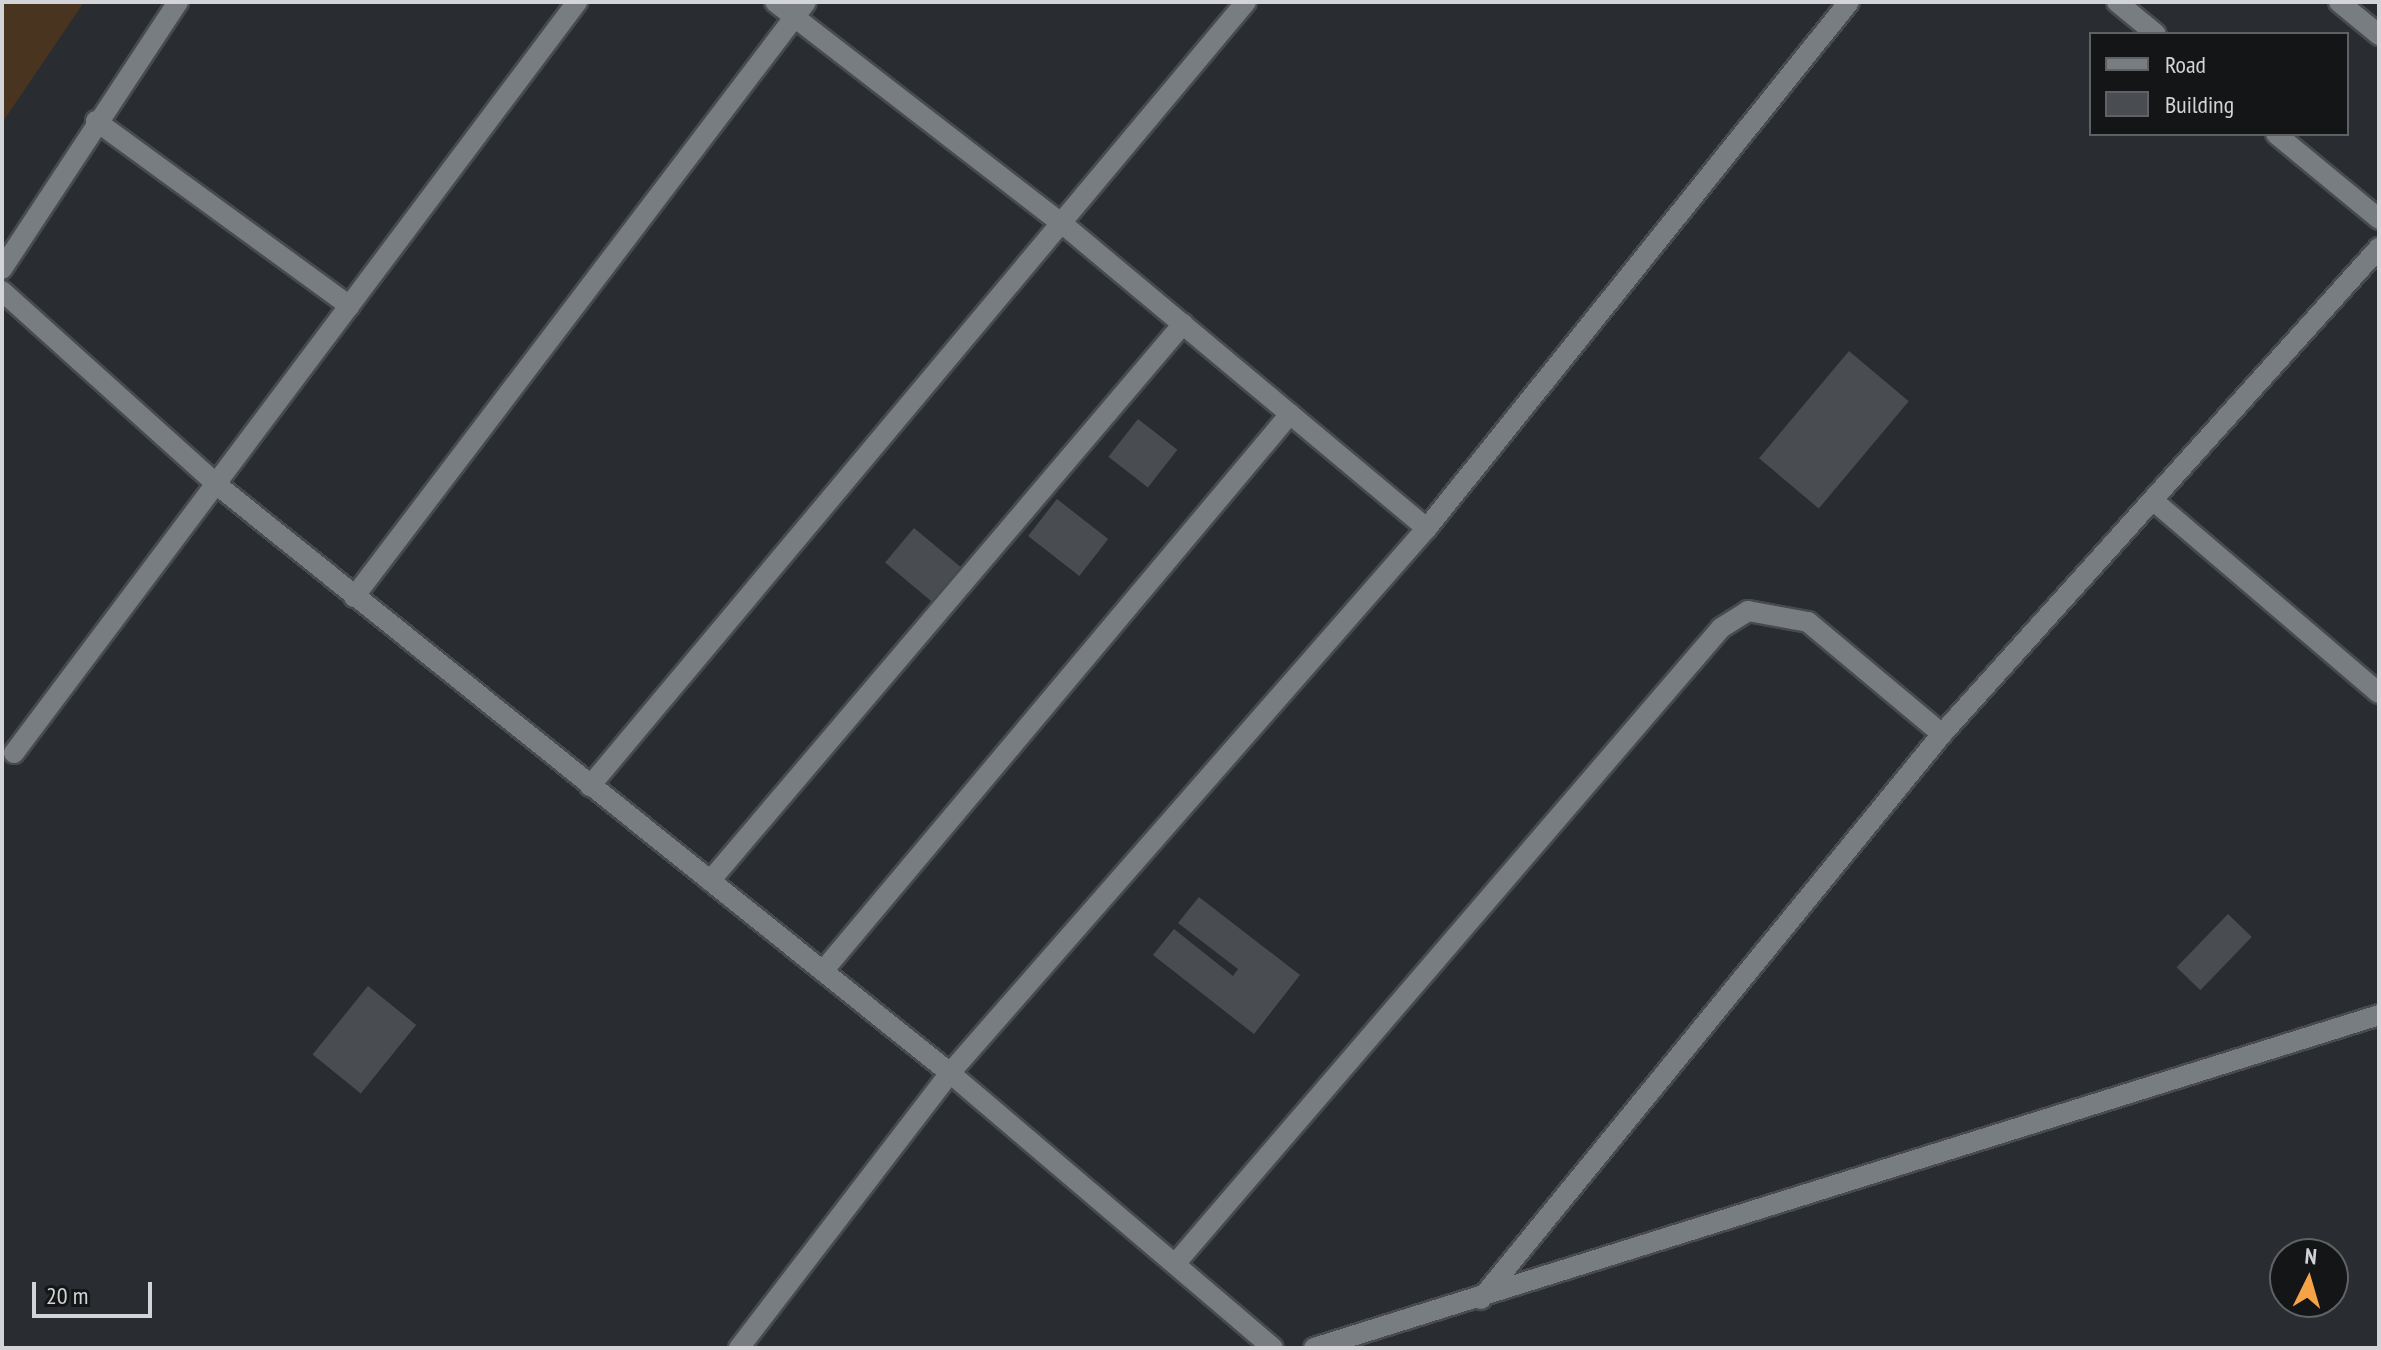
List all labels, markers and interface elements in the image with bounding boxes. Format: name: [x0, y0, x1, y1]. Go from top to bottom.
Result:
legend: [2089, 32, 2349, 136]
text: Road: [2165, 49, 2206, 80]
text: Building: [2165, 89, 2234, 120]
north arrow: [2269, 1238, 2349, 1318]
text: N: [2304, 1242, 2318, 1271]
scale bar: [36, 1266, 156, 1316]
text: 20 m: [46, 1280, 88, 1311]

